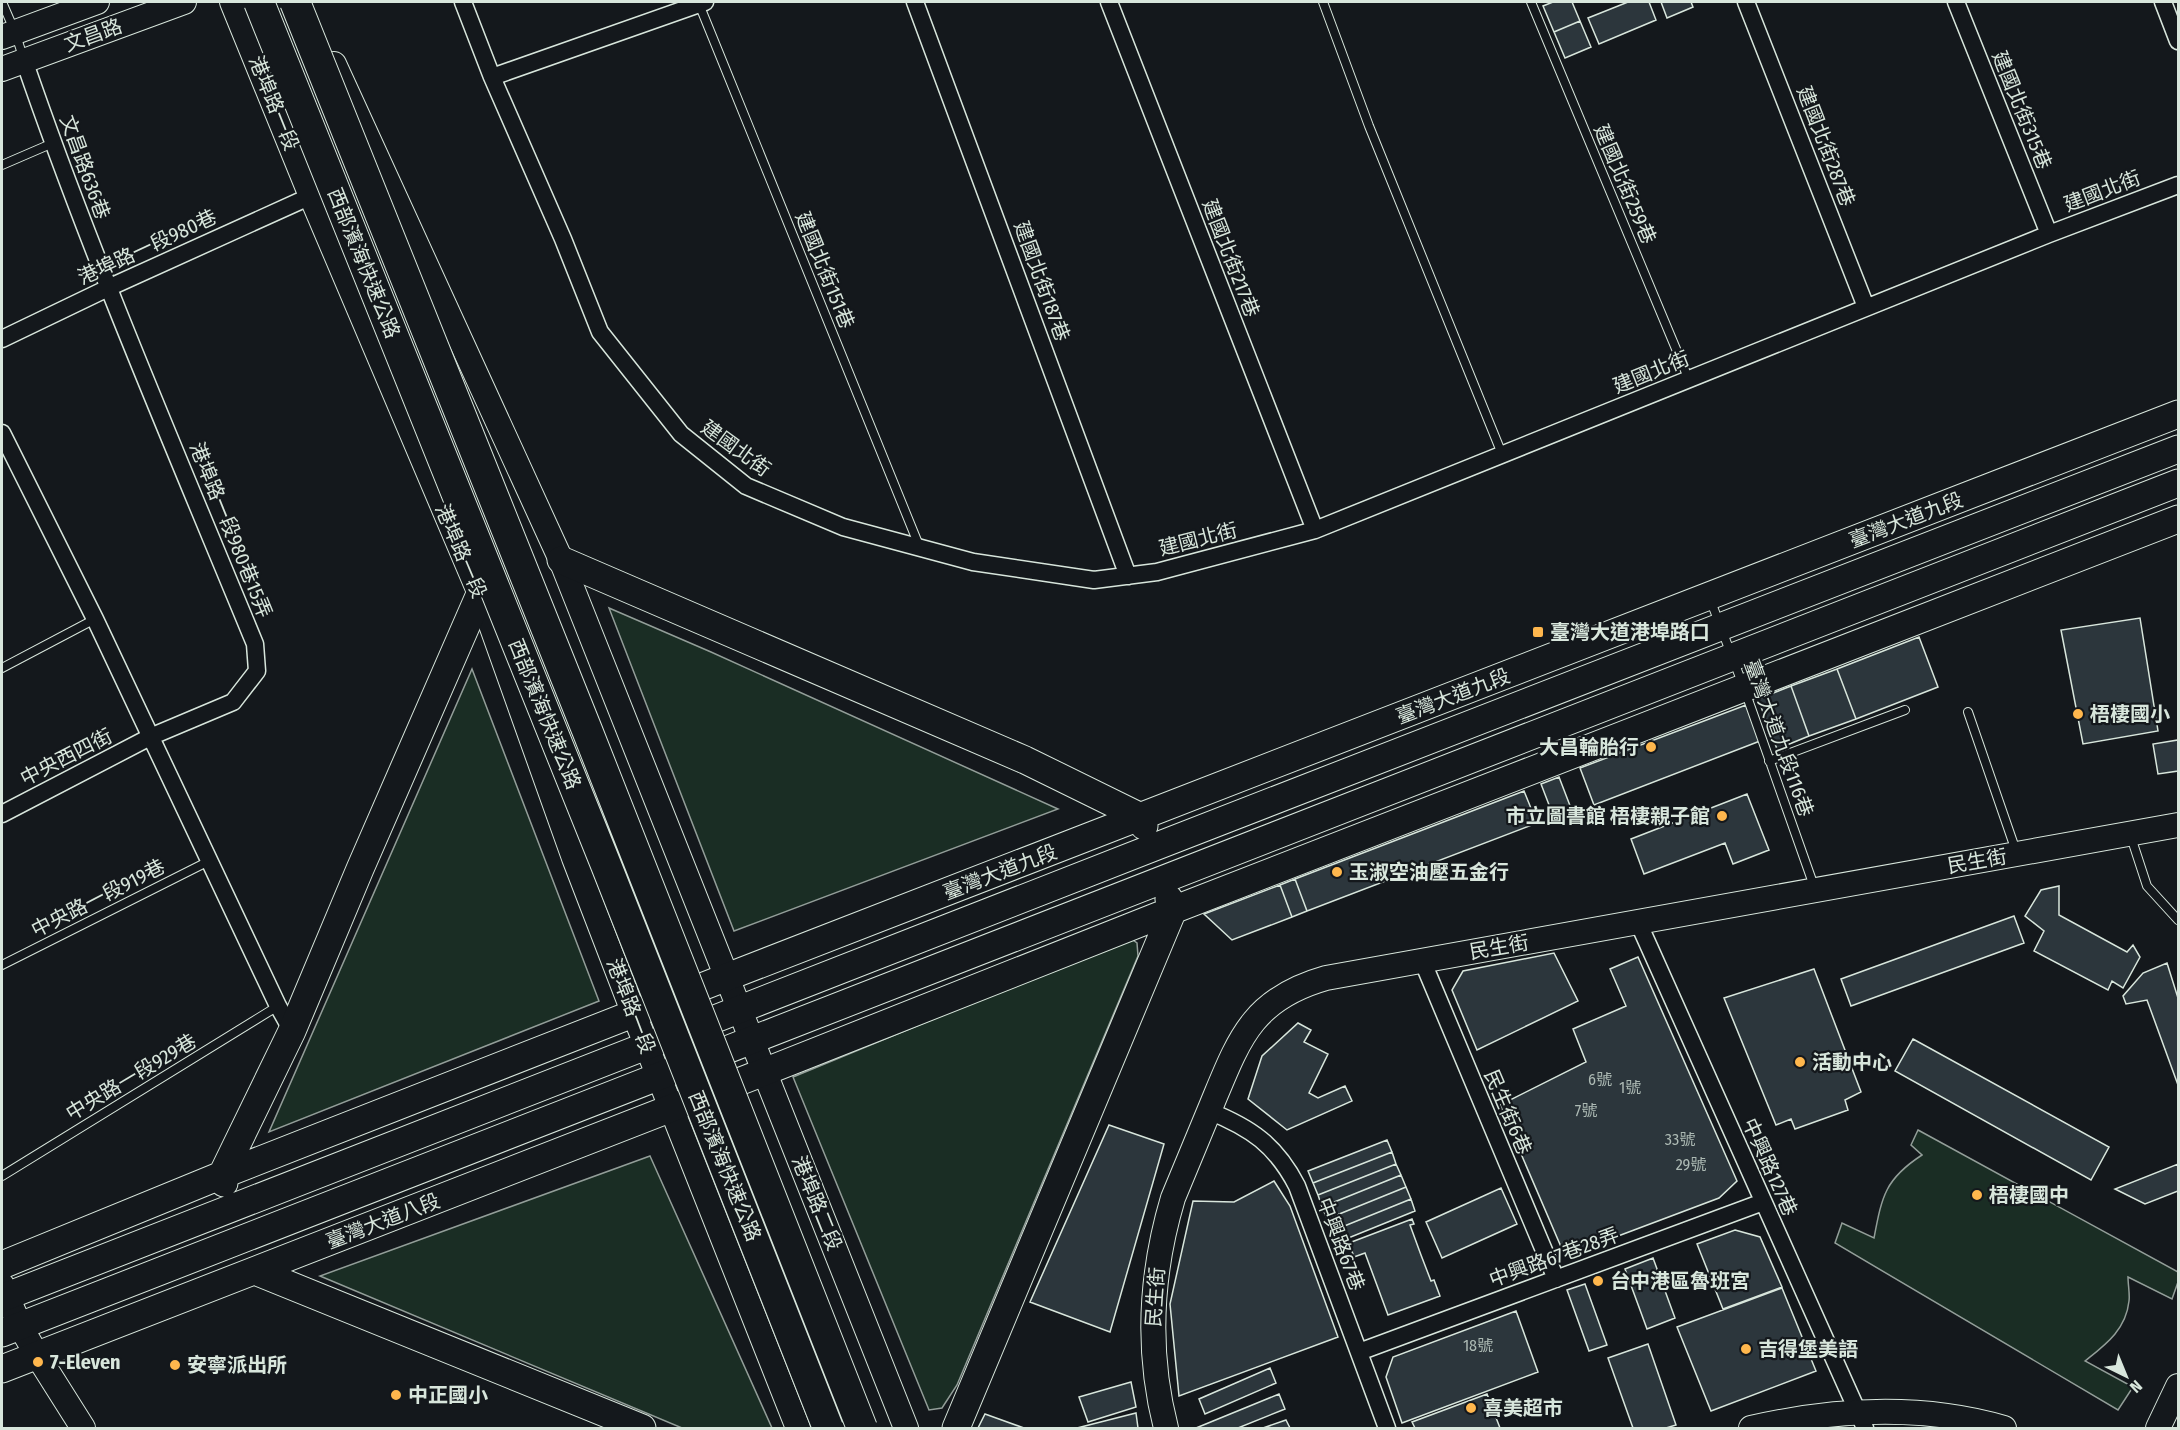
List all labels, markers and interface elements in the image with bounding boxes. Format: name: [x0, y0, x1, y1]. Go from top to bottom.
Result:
street label: 文昌路: [61, 13, 125, 57]
street label: 建國北街315巷: [1987, 47, 2057, 173]
street label: 港埠路一段: [244, 52, 304, 154]
street label: 建國北街287巷: [1792, 83, 1860, 209]
street label: 文昌路636巷: [55, 112, 115, 222]
street label: 建國北街259巷: [1589, 121, 1661, 247]
street label: 建國北街: [2060, 165, 2144, 217]
street label: 西部濱海快速公路: [323, 184, 405, 342]
street label: 建國北街217巷: [1198, 196, 1264, 320]
street label: 港埠路一段980巷: [74, 204, 220, 290]
street label: 建國北街151巷: [791, 208, 859, 332]
street label: 建國北街187巷: [1009, 218, 1075, 344]
street label: 建國北街: [1609, 346, 1693, 398]
street label: 建國北街: [697, 415, 775, 481]
street label: 港埠路一段980巷15弄: [185, 439, 277, 621]
street label: 臺灣大道九段: [1846, 487, 1966, 553]
street label: 港埠路一段: [430, 500, 492, 602]
street label: 建國北街: [1156, 518, 1240, 560]
place label: 臺灣大道港埠路口: [1550, 620, 1710, 644]
marker: 臺灣大道港埠路口: [1531, 625, 1545, 639]
street label: 西部濱海快速公路: [504, 635, 586, 793]
street label: 臺灣大道九段116巷: [1739, 656, 1819, 820]
street label: 臺灣大道九段: [1393, 663, 1513, 729]
place label: 梧棲國小: [2090, 702, 2170, 726]
marker: 梧棲國小: [2071, 707, 2085, 721]
street label: 中央西四街: [16, 724, 116, 790]
place label: 大昌輪胎行: [1539, 735, 1639, 759]
marker: 大昌輪胎行: [1644, 740, 1658, 754]
place label: 市立圖書館 梧棲親子館: [1506, 804, 1710, 828]
marker: 市立圖書館 梧棲親子館: [1715, 809, 1729, 823]
street label: 臺灣大道九段: [940, 839, 1060, 905]
street label: 民生街: [1945, 844, 2009, 878]
street label: 中央路一段919巷: [27, 854, 169, 942]
place label: 玉淑空油壓五金行: [1349, 860, 1509, 884]
marker: 玉淑空油壓五金行: [1330, 865, 1344, 879]
street label: 民生街: [1467, 930, 1531, 964]
street label: 港埠路一段: [602, 955, 660, 1057]
street label: 中央路一段929巷: [61, 1029, 201, 1125]
place label: 活動中心: [1812, 1050, 1892, 1074]
marker: 活動中心: [1793, 1055, 1807, 1069]
street label: 民生街6巷: [1479, 1066, 1537, 1158]
house number: 6號: [1588, 1070, 1612, 1089]
house number: 1號: [1619, 1078, 1641, 1097]
street label: 西部濱海快速公路: [684, 1087, 766, 1245]
house number: 7號: [1575, 1101, 1597, 1120]
street label: 中興路127巷: [1738, 1114, 1802, 1220]
house number: 33號: [1665, 1130, 1695, 1149]
street label: 港埠路二段: [787, 1152, 847, 1254]
house number: 29號: [1676, 1155, 1706, 1174]
place label: 梧棲國中: [1989, 1183, 2069, 1207]
street label: 臺灣大道八段: [323, 1188, 443, 1254]
marker: 梧棲國中: [1970, 1188, 1984, 1202]
street label: 中興路67巷: [1312, 1194, 1370, 1294]
street label: 中興路67巷28弄: [1486, 1222, 1622, 1292]
street label: 民生街: [1141, 1266, 1169, 1328]
place label: 台中港區魯班宮: [1610, 1269, 1750, 1293]
marker: 台中港區魯班宮: [1591, 1274, 1605, 1288]
house number: 18號: [1463, 1336, 1493, 1355]
place label: 吉得堡美語: [1758, 1337, 1858, 1361]
marker: 吉得堡美語: [1739, 1342, 1753, 1356]
north arrow: [2096, 1346, 2156, 1406]
place label: 7-Eleven: [50, 1350, 121, 1374]
place label: 安寧派出所: [187, 1353, 287, 1377]
marker: 7-Eleven: [31, 1355, 45, 1369]
marker: 安寧派出所: [168, 1358, 182, 1372]
text: N: [2126, 1376, 2146, 1397]
place label: 中正國小: [408, 1383, 488, 1407]
marker: 中正國小: [389, 1388, 403, 1402]
place label: 喜美超市: [1483, 1396, 1563, 1420]
marker: 喜美超市: [1464, 1401, 1478, 1415]

